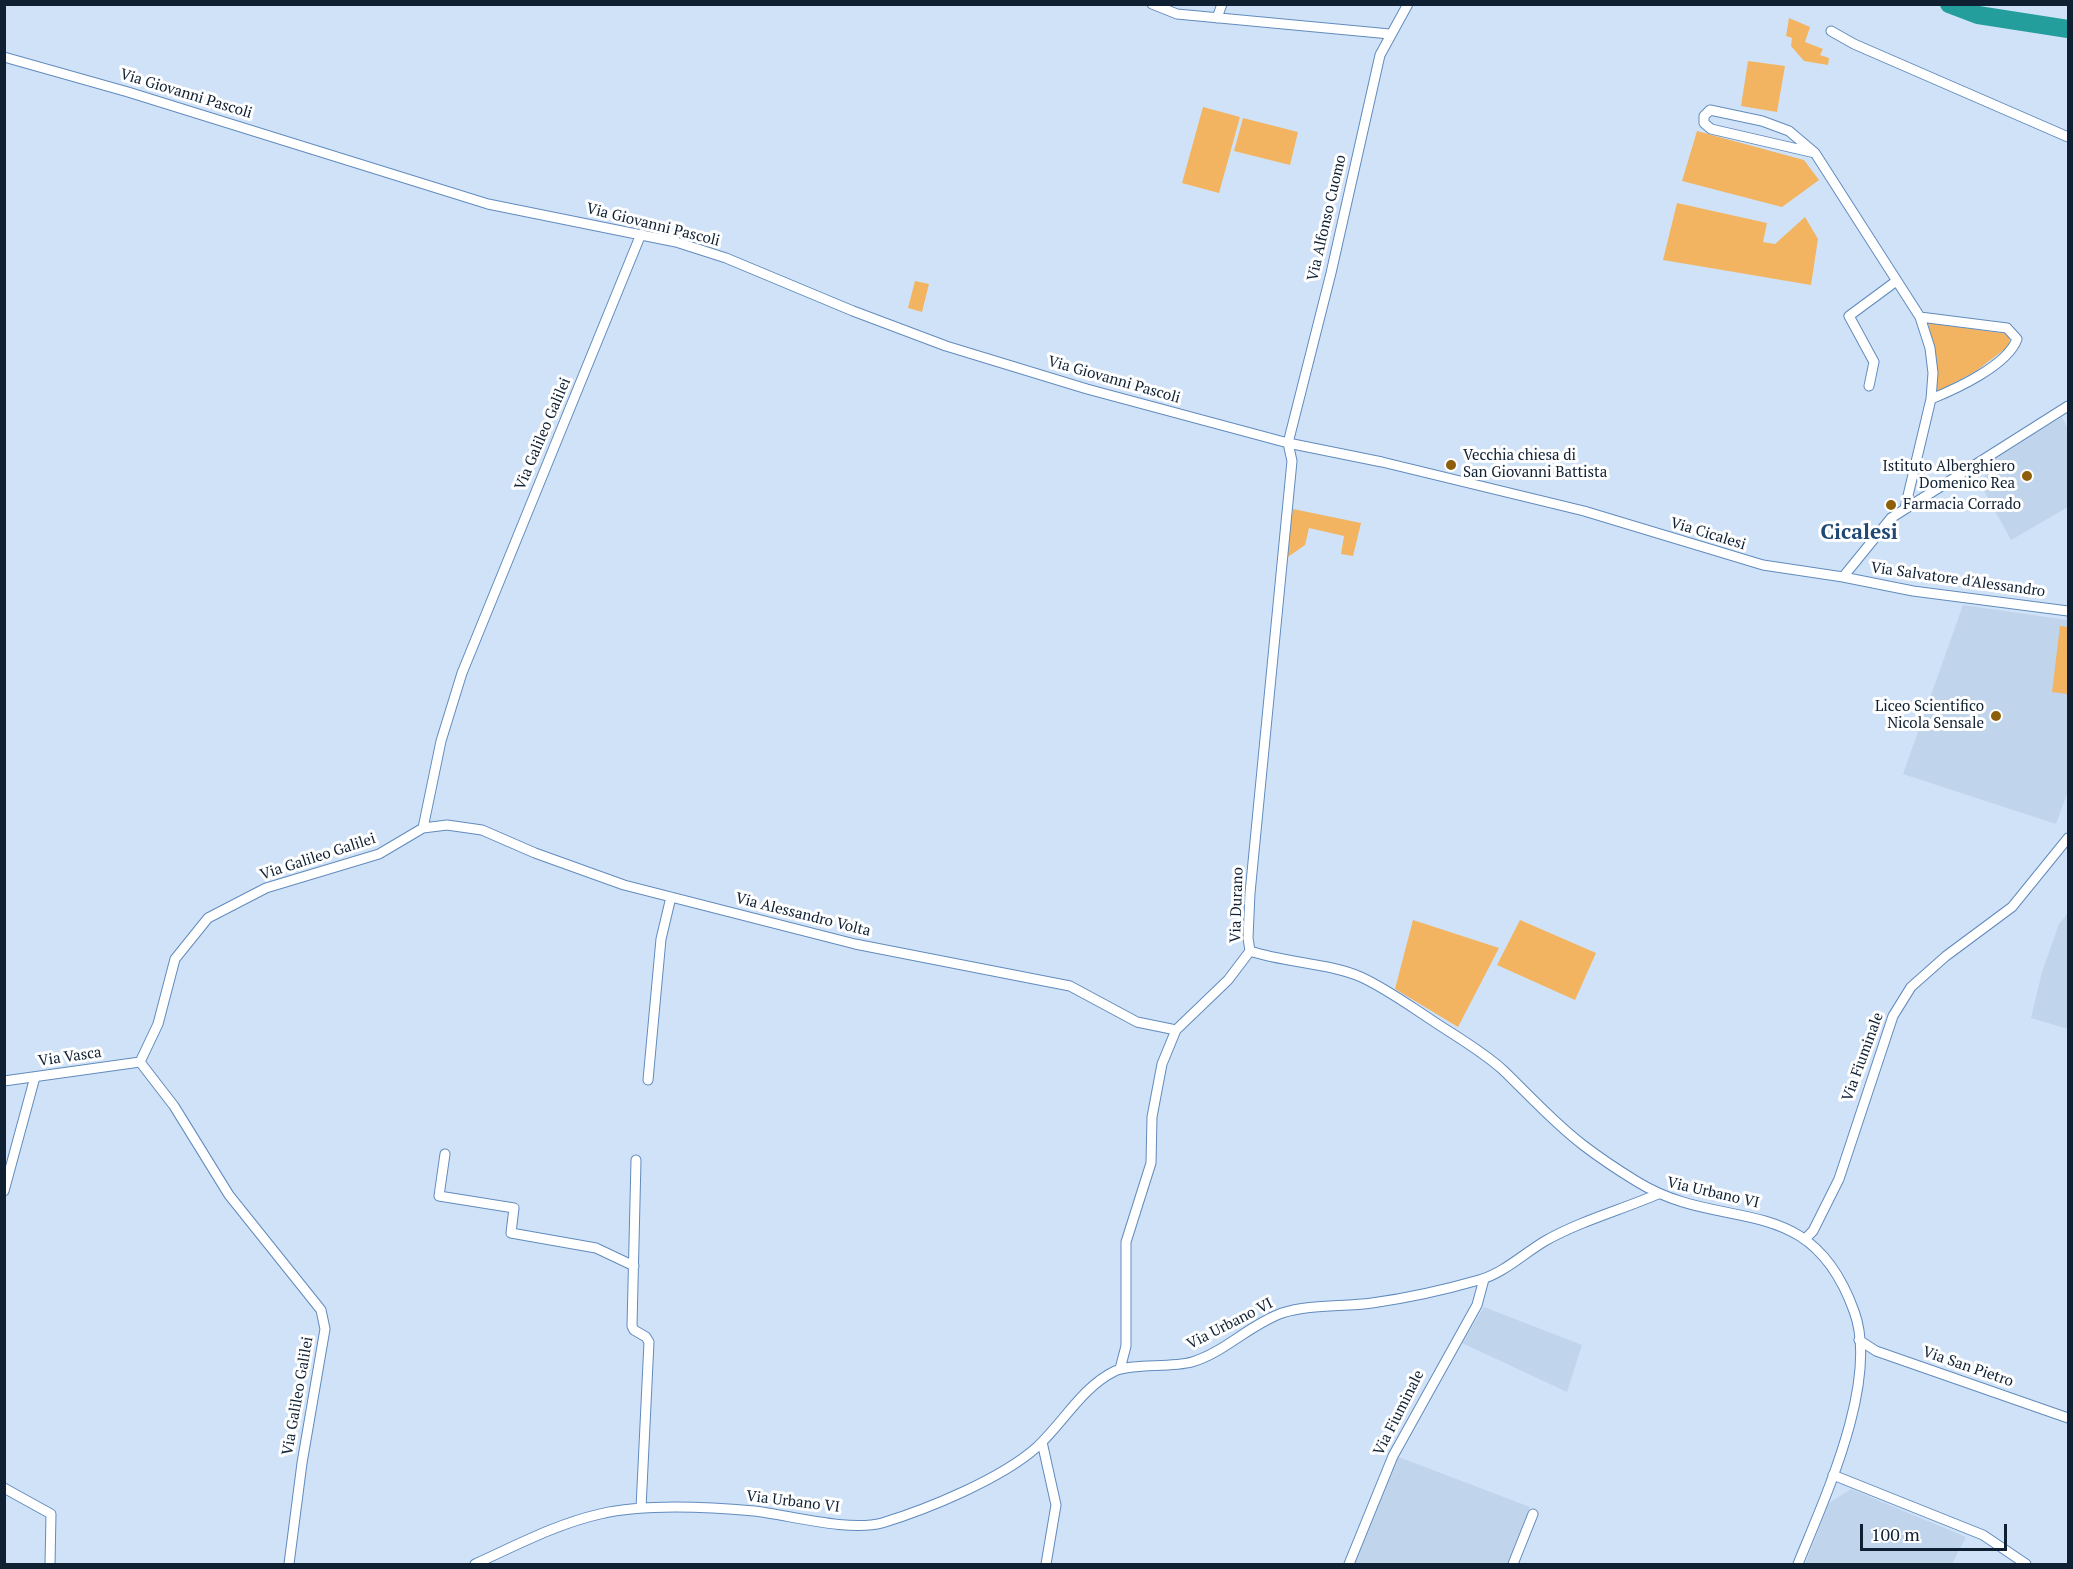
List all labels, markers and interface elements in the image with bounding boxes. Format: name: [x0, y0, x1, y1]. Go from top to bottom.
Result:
street label: Via Giovanni Pascoli: [118, 65, 254, 123]
street label: Via Alfonso Cuomo: [1304, 153, 1350, 283]
street label: Via Giovanni Pascoli: [584, 200, 722, 250]
street label: Via Giovanni Pascoli: [1046, 352, 1182, 408]
street label: Via Galileo Galilei: [511, 375, 575, 493]
place label: Vecchia chiesa di San Giovanni Battista: [1463, 447, 1607, 482]
marker: Vecchia chiesa di San Giovanni Battista: [1444, 458, 1458, 472]
place label: Istituto Alberghiero Domenico Rea: [1882, 458, 2015, 493]
marker: Istituto Alberghiero Domenico Rea: [2020, 469, 2034, 483]
place label: Farmacia Corrado: [1903, 496, 2021, 514]
marker: Farmacia Corrado: [1884, 498, 1898, 512]
street label: Via Cicalesi: [1668, 514, 1748, 554]
district label: Cicalesi: [1820, 520, 1898, 546]
street label: Via Salvatore d'Alessandro: [1870, 559, 2046, 601]
place label: Liceo Scientifico Nicola Sensale: [1875, 698, 1984, 733]
marker: Liceo Scientifico Nicola Sensale: [1989, 709, 2003, 723]
street label: Via Galileo Galilei: [258, 830, 378, 884]
street label: Via Durano: [1227, 867, 1247, 943]
street label: Via Alessandro Volta: [734, 889, 872, 941]
street label: Via Fiuminale: [1839, 1010, 1887, 1104]
street label: Via Vasca: [37, 1044, 103, 1070]
street label: Via Urbano VI: [1665, 1174, 1761, 1212]
street label: Via Urbano VI: [1184, 1295, 1276, 1353]
street label: Via Galileo Galilei: [279, 1335, 317, 1457]
street label: Via San Pietro: [1920, 1343, 2016, 1391]
street label: Via Fiuminale: [1370, 1367, 1428, 1459]
street label: Via Urbano VI: [745, 1487, 841, 1517]
scale bar: [1863, 1512, 2010, 1550]
text: 100 m: [1871, 1522, 1920, 1546]

